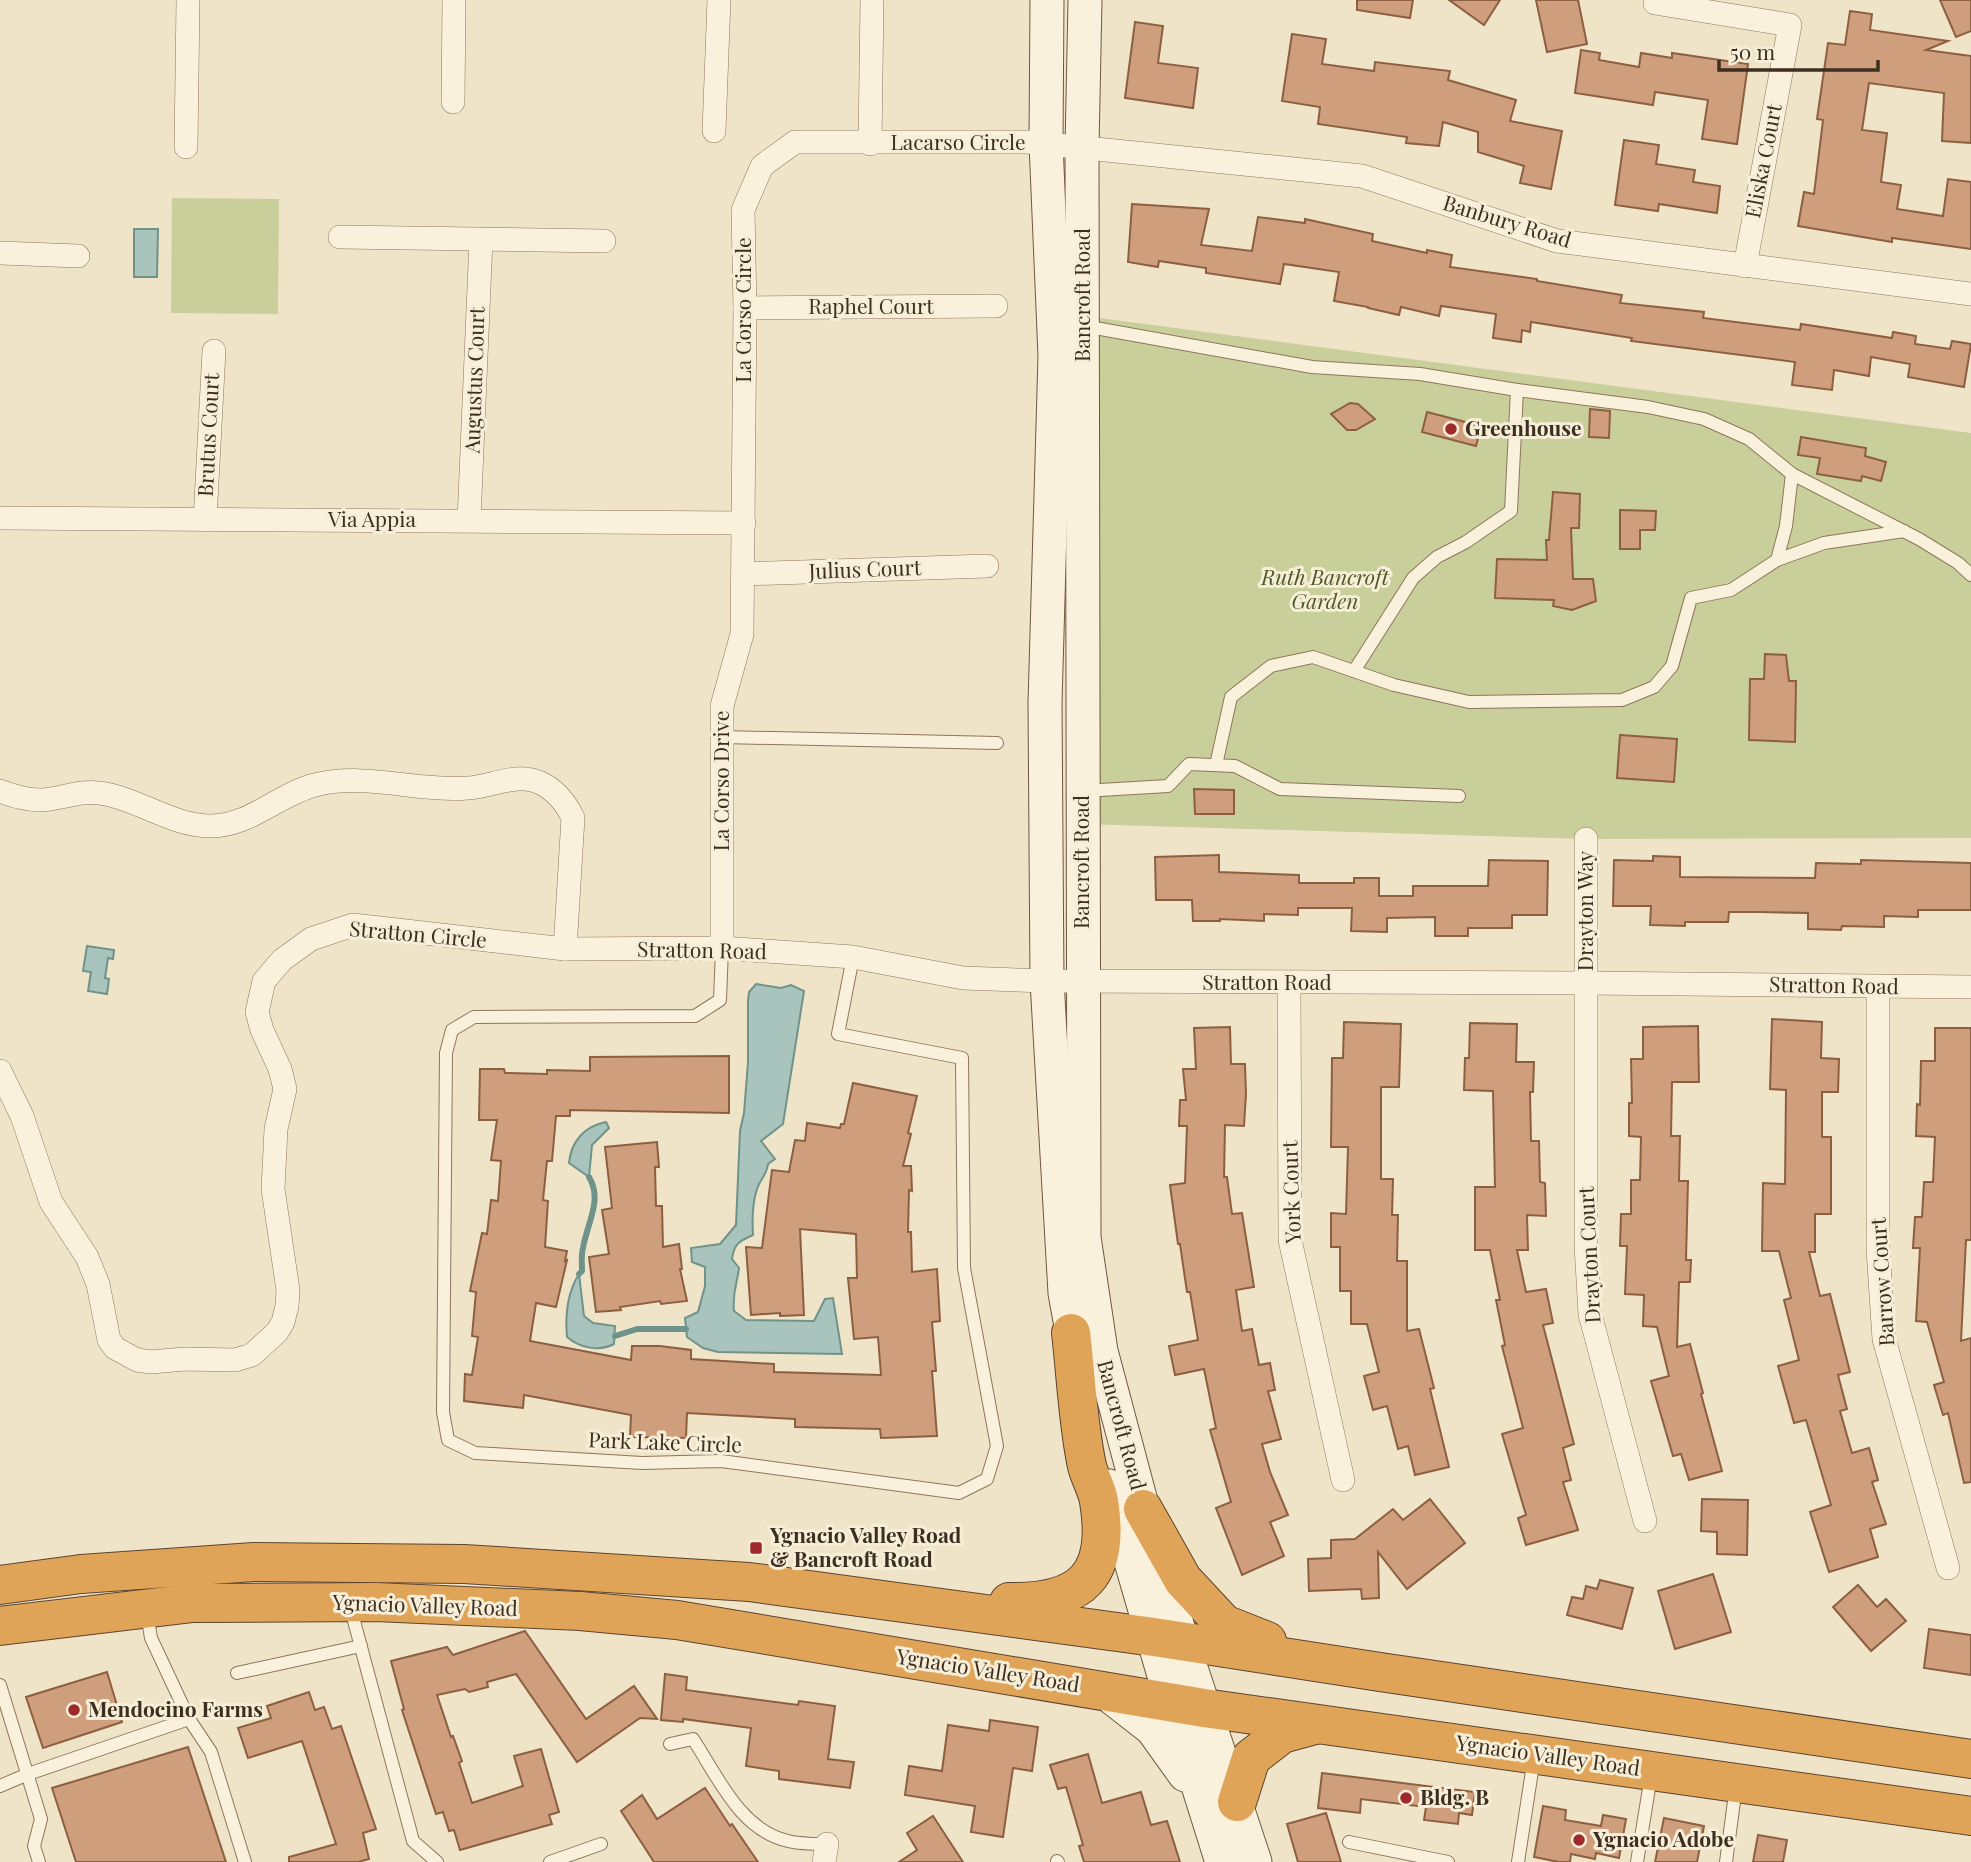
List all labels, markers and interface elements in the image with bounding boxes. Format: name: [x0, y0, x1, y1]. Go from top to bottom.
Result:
scale bar: [1719, 28, 1878, 72]
text: 50 m: [1730, 37, 1776, 65]
street label: Eliska Court: [1737, 100, 1787, 220]
street label: Lacarso Circle: [890, 127, 1026, 155]
street label: Banbury Road: [1440, 187, 1575, 253]
street label: Bancroft Road: [1067, 228, 1095, 362]
street label: La Corso Circle: [728, 237, 756, 383]
street label: Raphel Court: [808, 291, 934, 319]
street label: Augustus Court: [456, 306, 490, 455]
street label: Brutus Court: [190, 372, 224, 497]
place label: Greenhouse: [1465, 413, 1582, 441]
marker: Greenhouse: [1443, 421, 1459, 437]
street label: Via Appia: [327, 504, 416, 532]
street label: Julius Court: [807, 552, 922, 584]
park label: Ruth Bancroft Garden: [1260, 562, 1390, 614]
street label: La Corso Drive: [706, 711, 734, 851]
street label: Bancroft Road: [1066, 795, 1094, 929]
street label: Drayton Way: [1570, 850, 1598, 971]
street label: Stratton Circle: [348, 913, 488, 953]
street label: Stratton Road: [637, 934, 767, 964]
street label: Stratton Road: [1202, 967, 1332, 995]
street label: Stratton Road: [1769, 969, 1899, 999]
street label: York Court: [1274, 1140, 1306, 1245]
street label: Drayton Court: [1570, 1185, 1606, 1324]
street label: Barrow Court: [1863, 1216, 1899, 1347]
street label: Bancroft Road: [1092, 1356, 1154, 1493]
street label: Park Lake Circle: [588, 1424, 742, 1458]
place label: Ygnacio Valley Road & Bancroft Road: [769, 1520, 962, 1572]
marker: Ygnacio Valley Road & Bancroft Road: [748, 1540, 764, 1556]
street label: Ygnacio Valley Road: [331, 1587, 518, 1621]
street label: Ygnacio Valley Road: [894, 1641, 1082, 1697]
place label: Mendocino Farms: [88, 1694, 263, 1722]
marker: Mendocino Farms: [66, 1702, 82, 1718]
street label: Ygnacio Valley Road: [1454, 1727, 1642, 1781]
place label: Bldg. B: [1420, 1782, 1489, 1810]
marker: Bldg. B: [1398, 1790, 1414, 1806]
place label: Ygnacio Adobe: [1592, 1824, 1734, 1852]
marker: Ygnacio Adobe: [1571, 1832, 1587, 1848]

